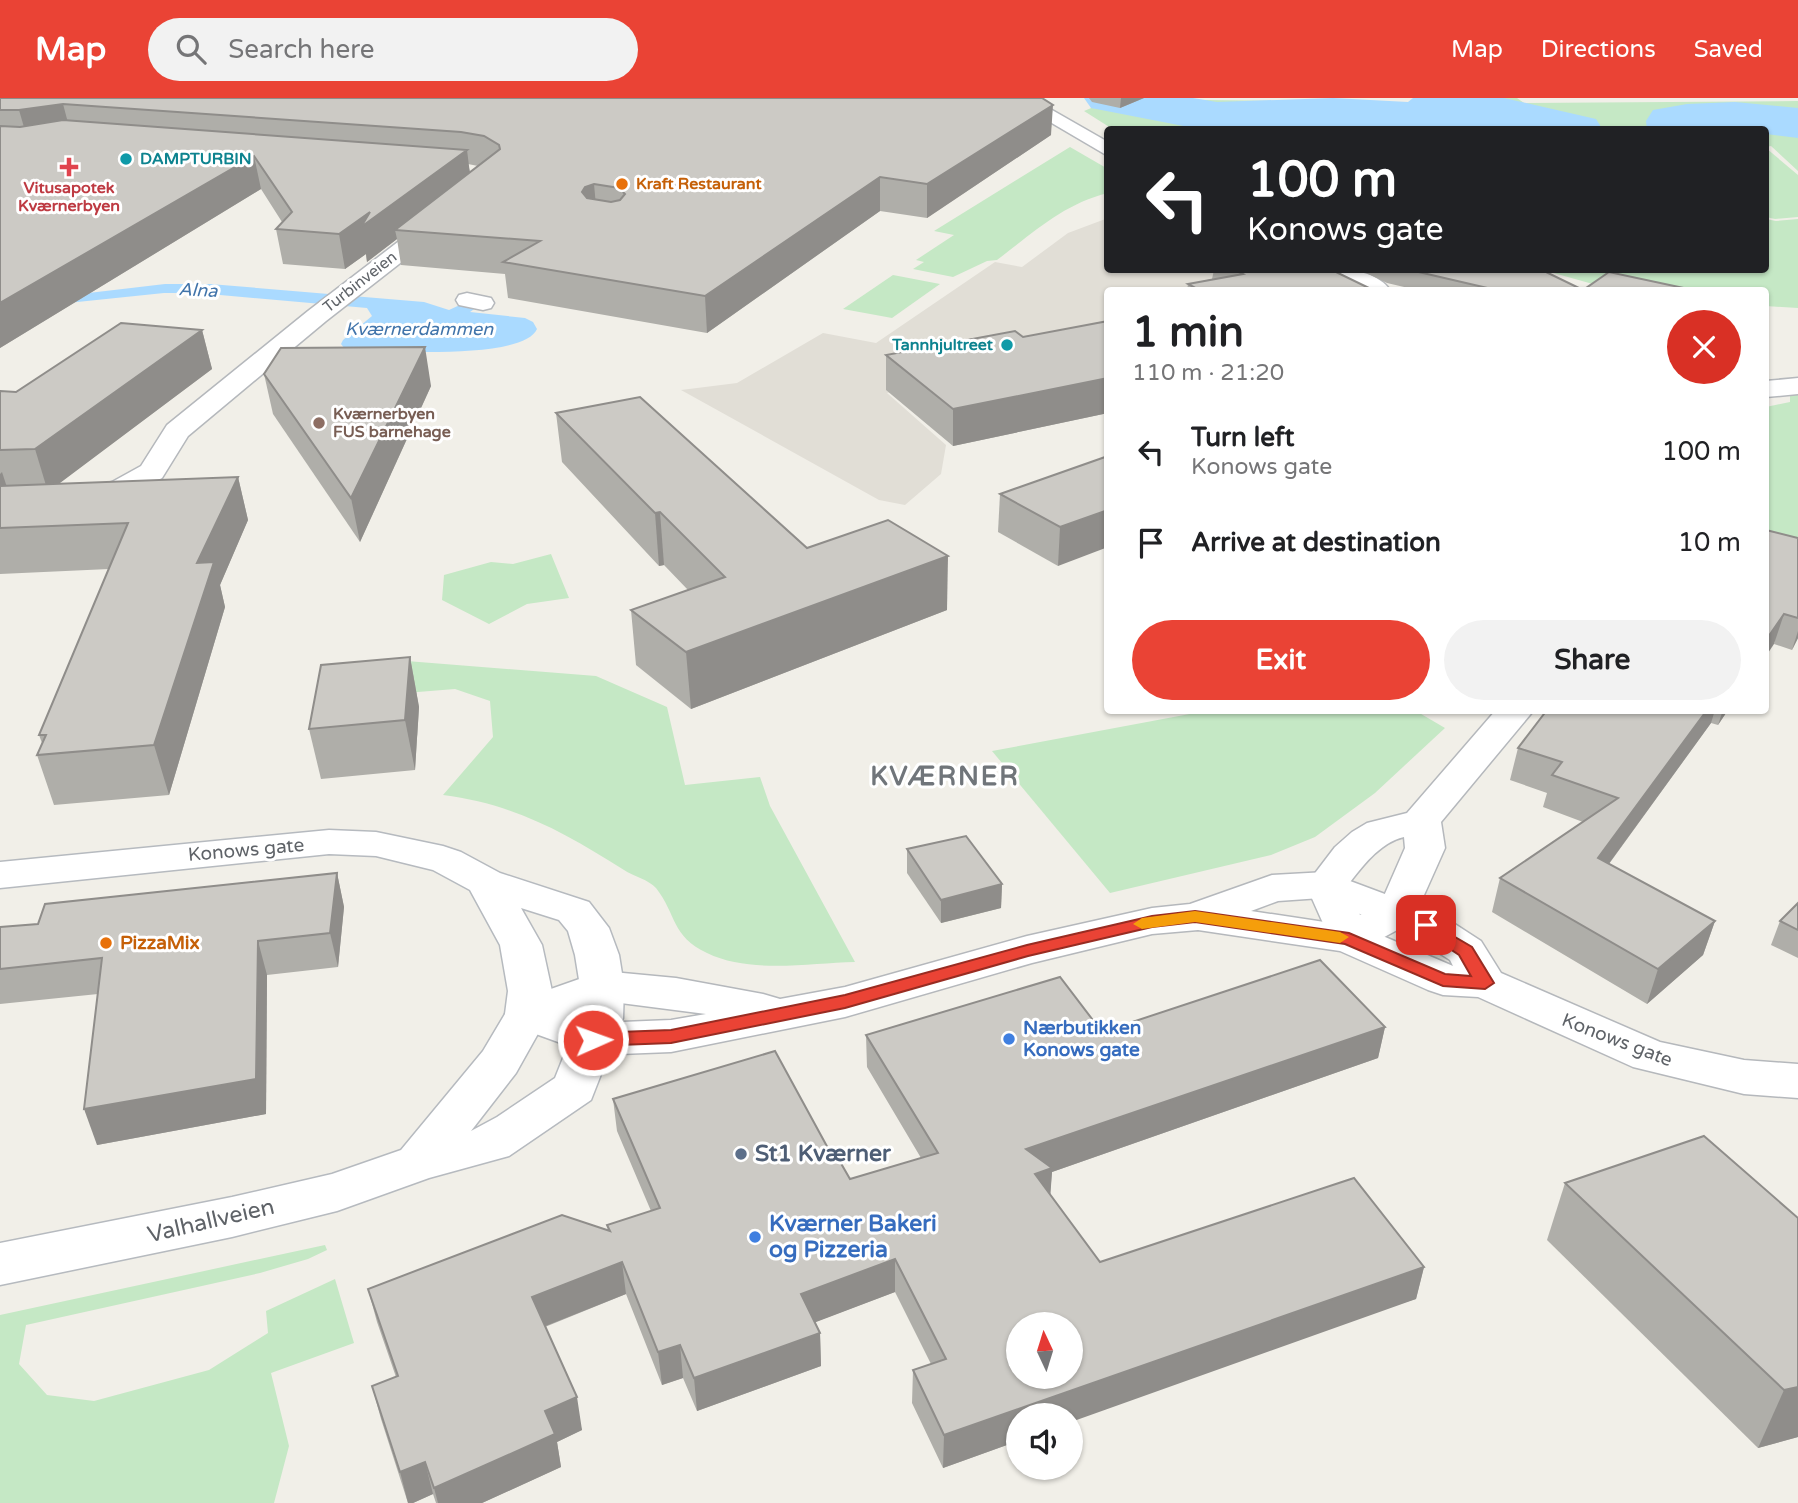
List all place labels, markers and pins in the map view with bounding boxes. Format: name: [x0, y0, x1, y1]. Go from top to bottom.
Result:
place label: DAMPTURBIN: [140, 149, 252, 169]
marker: DAMPTURBIN: [118, 151, 134, 167]
marker: Vitusapotek Kværnerbyen: [61, 159, 77, 175]
place label: Kraft Restaurant: [636, 174, 762, 194]
marker: Kraft Restaurant: [614, 176, 630, 192]
place label: Vitusapotek Kværnerbyen: [18, 178, 120, 216]
place label: Tannhjultreet: [891, 335, 994, 355]
marker: Tannhjultreet: [999, 337, 1015, 353]
place label: Kværnerbyen FUS barnehage: [333, 404, 451, 442]
marker: Kværnerbyen FUS barnehage: [311, 415, 327, 431]
pin: [1396, 895, 1456, 955]
place label: PizzaMix: [120, 932, 200, 954]
marker: PizzaMix: [98, 935, 114, 951]
place label: Nærbutikken Konows gate: [1023, 1017, 1141, 1062]
marker: Nærbutikken Konows gate: [1001, 1031, 1017, 1047]
place label: St1 Kværner: [755, 1140, 892, 1168]
marker: St1 Kværner: [733, 1146, 749, 1162]
place label: Kværner Bakeri og Pizzeria: [769, 1210, 937, 1264]
marker: Kværner Bakeri og Pizzeria: [747, 1229, 763, 1245]

